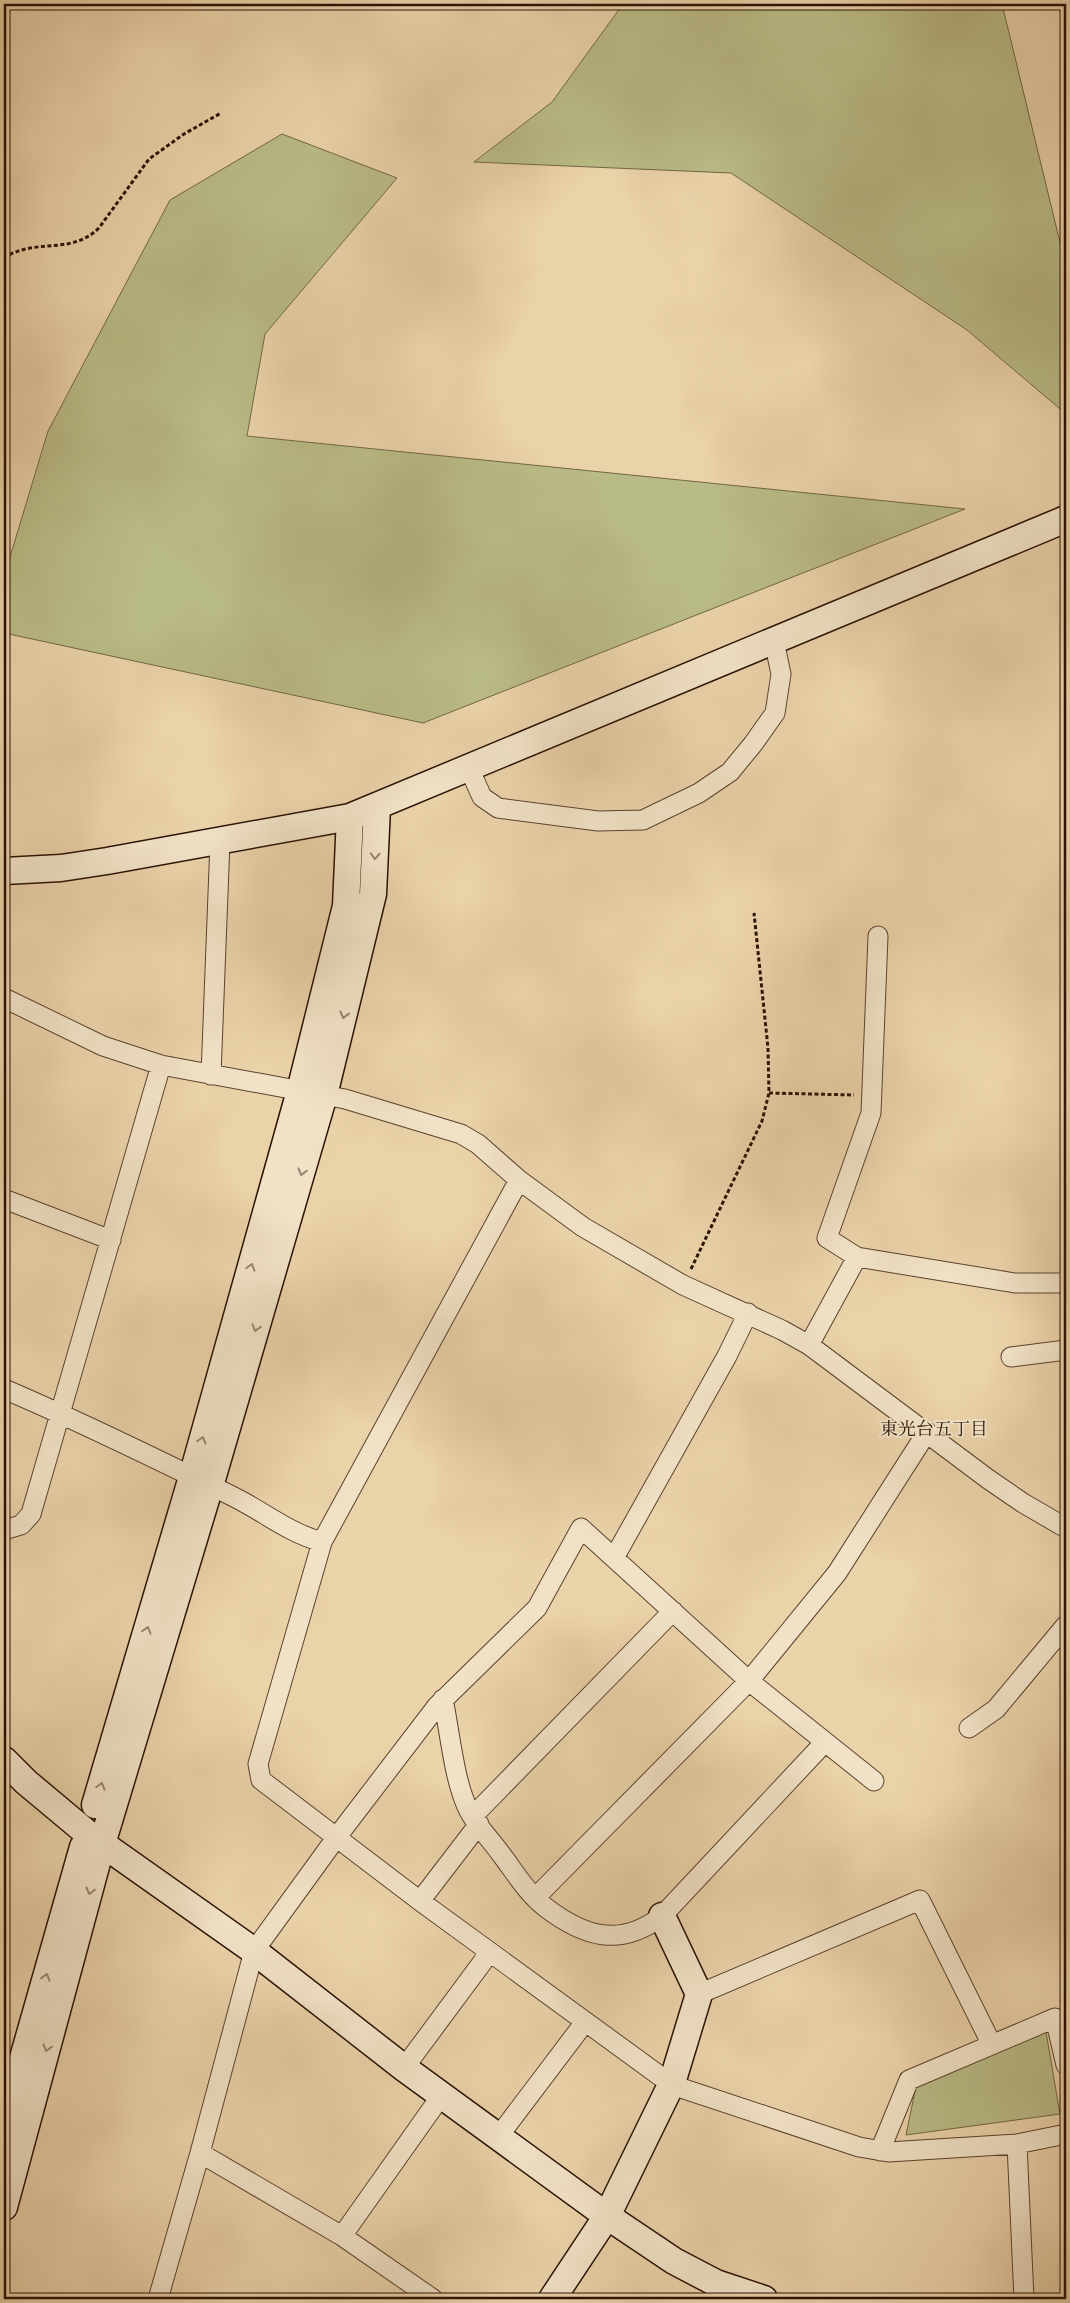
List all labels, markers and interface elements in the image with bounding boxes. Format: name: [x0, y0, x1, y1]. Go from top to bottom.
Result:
one-way arrow: [370, 852, 380, 860]
one-way arrow: [339, 1010, 350, 1019]
one-way arrow: [297, 1167, 307, 1175]
one-way arrow: [245, 1263, 255, 1271]
one-way arrow: [252, 1323, 262, 1332]
district label: 東光台五丁目: [880, 1419, 988, 1440]
one-way arrow: [196, 1436, 207, 1445]
one-way arrow: [141, 1626, 151, 1634]
one-way arrow: [95, 1781, 106, 1790]
one-way arrow: [85, 1886, 95, 1895]
one-way arrow: [40, 1973, 51, 1981]
one-way arrow: [43, 2043, 53, 2051]

